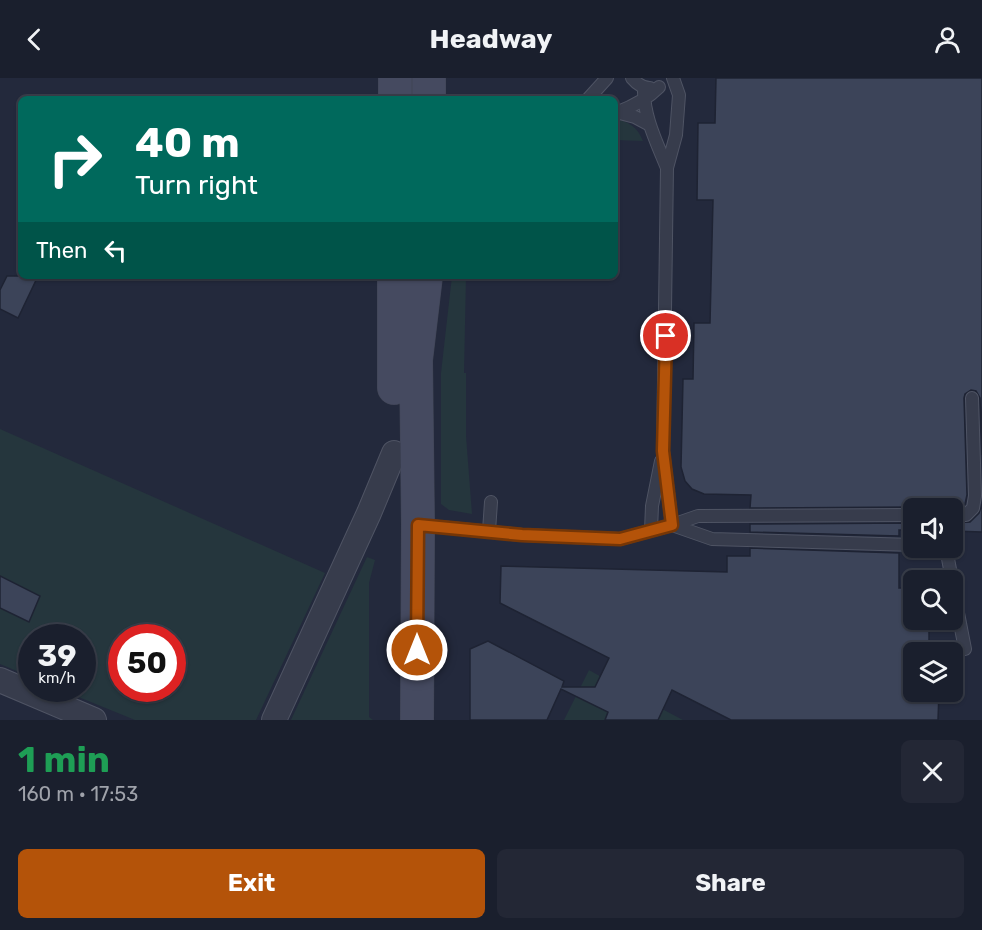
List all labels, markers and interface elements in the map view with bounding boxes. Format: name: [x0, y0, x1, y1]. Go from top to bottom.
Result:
icon: back: [18, 23, 51, 56]
text: Headway: [430, 23, 552, 55]
icon: person: [931, 23, 964, 56]
text: 40 m: [135, 118, 240, 168]
icon: right: [36, 120, 114, 198]
text: Turn right: [135, 169, 258, 201]
icon: left: [99, 234, 132, 267]
text: Then: [36, 237, 87, 264]
pin: [640, 310, 691, 361]
icon: arrive: [649, 319, 682, 352]
map controls: [903, 498, 963, 702]
button: sound: [903, 498, 963, 558]
button: search: [903, 570, 963, 630]
position arrow: [385, 618, 449, 682]
speed limit sign: 50: [108, 624, 186, 702]
text: 39: [38, 638, 77, 674]
button: layers: [903, 642, 963, 702]
text: km/h: [38, 669, 76, 687]
text: 1 min: [18, 738, 110, 781]
button: close: [901, 740, 964, 803]
text: 160 m · 17:53: [18, 782, 138, 806]
button: Exit: [18, 849, 485, 918]
button: Share: [497, 849, 964, 918]

